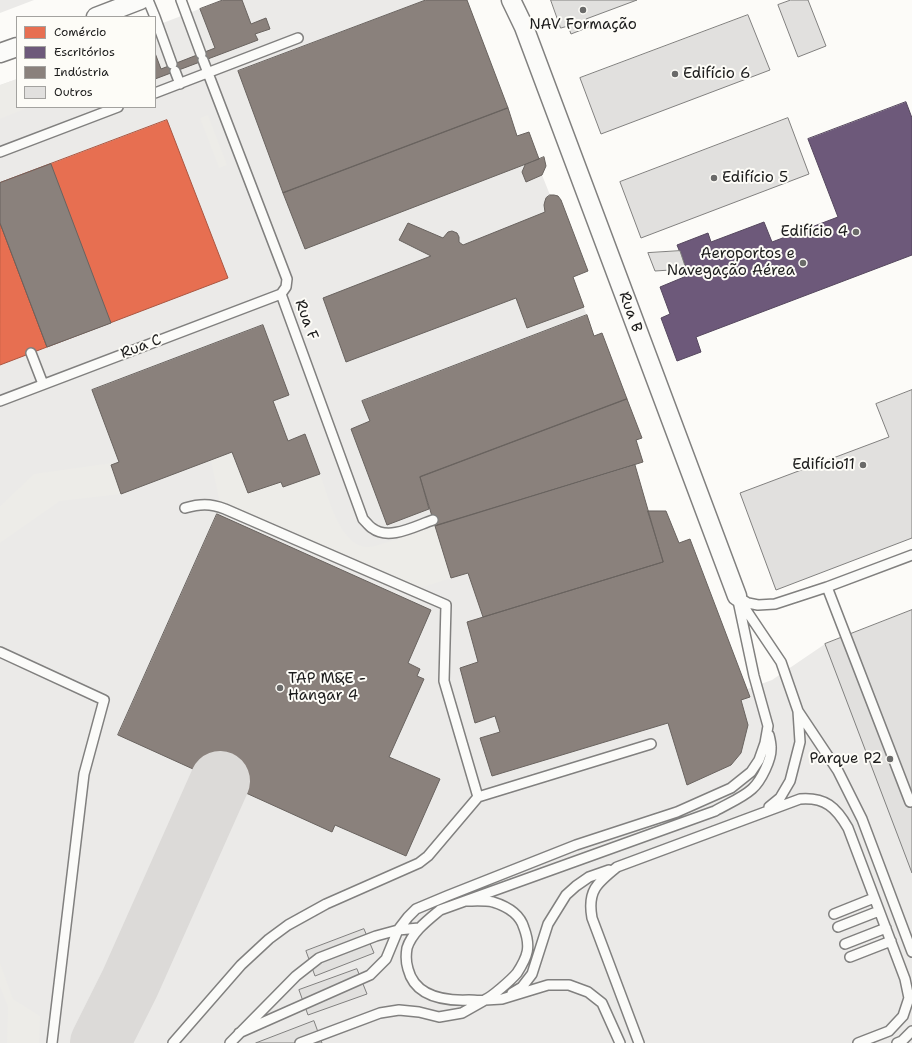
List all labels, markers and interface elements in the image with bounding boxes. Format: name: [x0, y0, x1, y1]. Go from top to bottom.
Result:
marker: NAV Formação: [578, 5, 588, 15]
legend: [16, 16, 156, 108]
place label: NAV Formação: [529, 16, 637, 34]
text: Comércio: [54, 24, 106, 40]
text: Escritórios: [54, 44, 115, 60]
text: Indústria: [54, 64, 109, 80]
place label: Edifício 6: [683, 65, 750, 83]
marker: Edifício 6: [670, 69, 680, 79]
text: Outros: [54, 84, 93, 100]
place label: Edifício 5: [722, 169, 788, 187]
marker: Edifício 5: [709, 173, 719, 183]
place label: Edifício 4: [781, 223, 848, 241]
marker: Edifício 4: [851, 227, 861, 237]
place label: Aeroportos e Navegação Aérea: [667, 245, 795, 280]
marker: Aeroportos e Navegação Aérea: [798, 258, 808, 268]
street label: Rua B: [614, 289, 646, 335]
street label: Rua F: [290, 297, 322, 343]
street label: Rua C: [118, 331, 164, 363]
place label: Edifício11: [792, 456, 855, 474]
marker: Edifício11: [858, 460, 868, 470]
place label: TAP M&E - Hangar 4: [288, 670, 366, 705]
marker: TAP M&E - Hangar 4: [275, 683, 285, 693]
place label: Parque P2: [809, 750, 882, 768]
marker: Parque P2: [885, 754, 895, 764]

